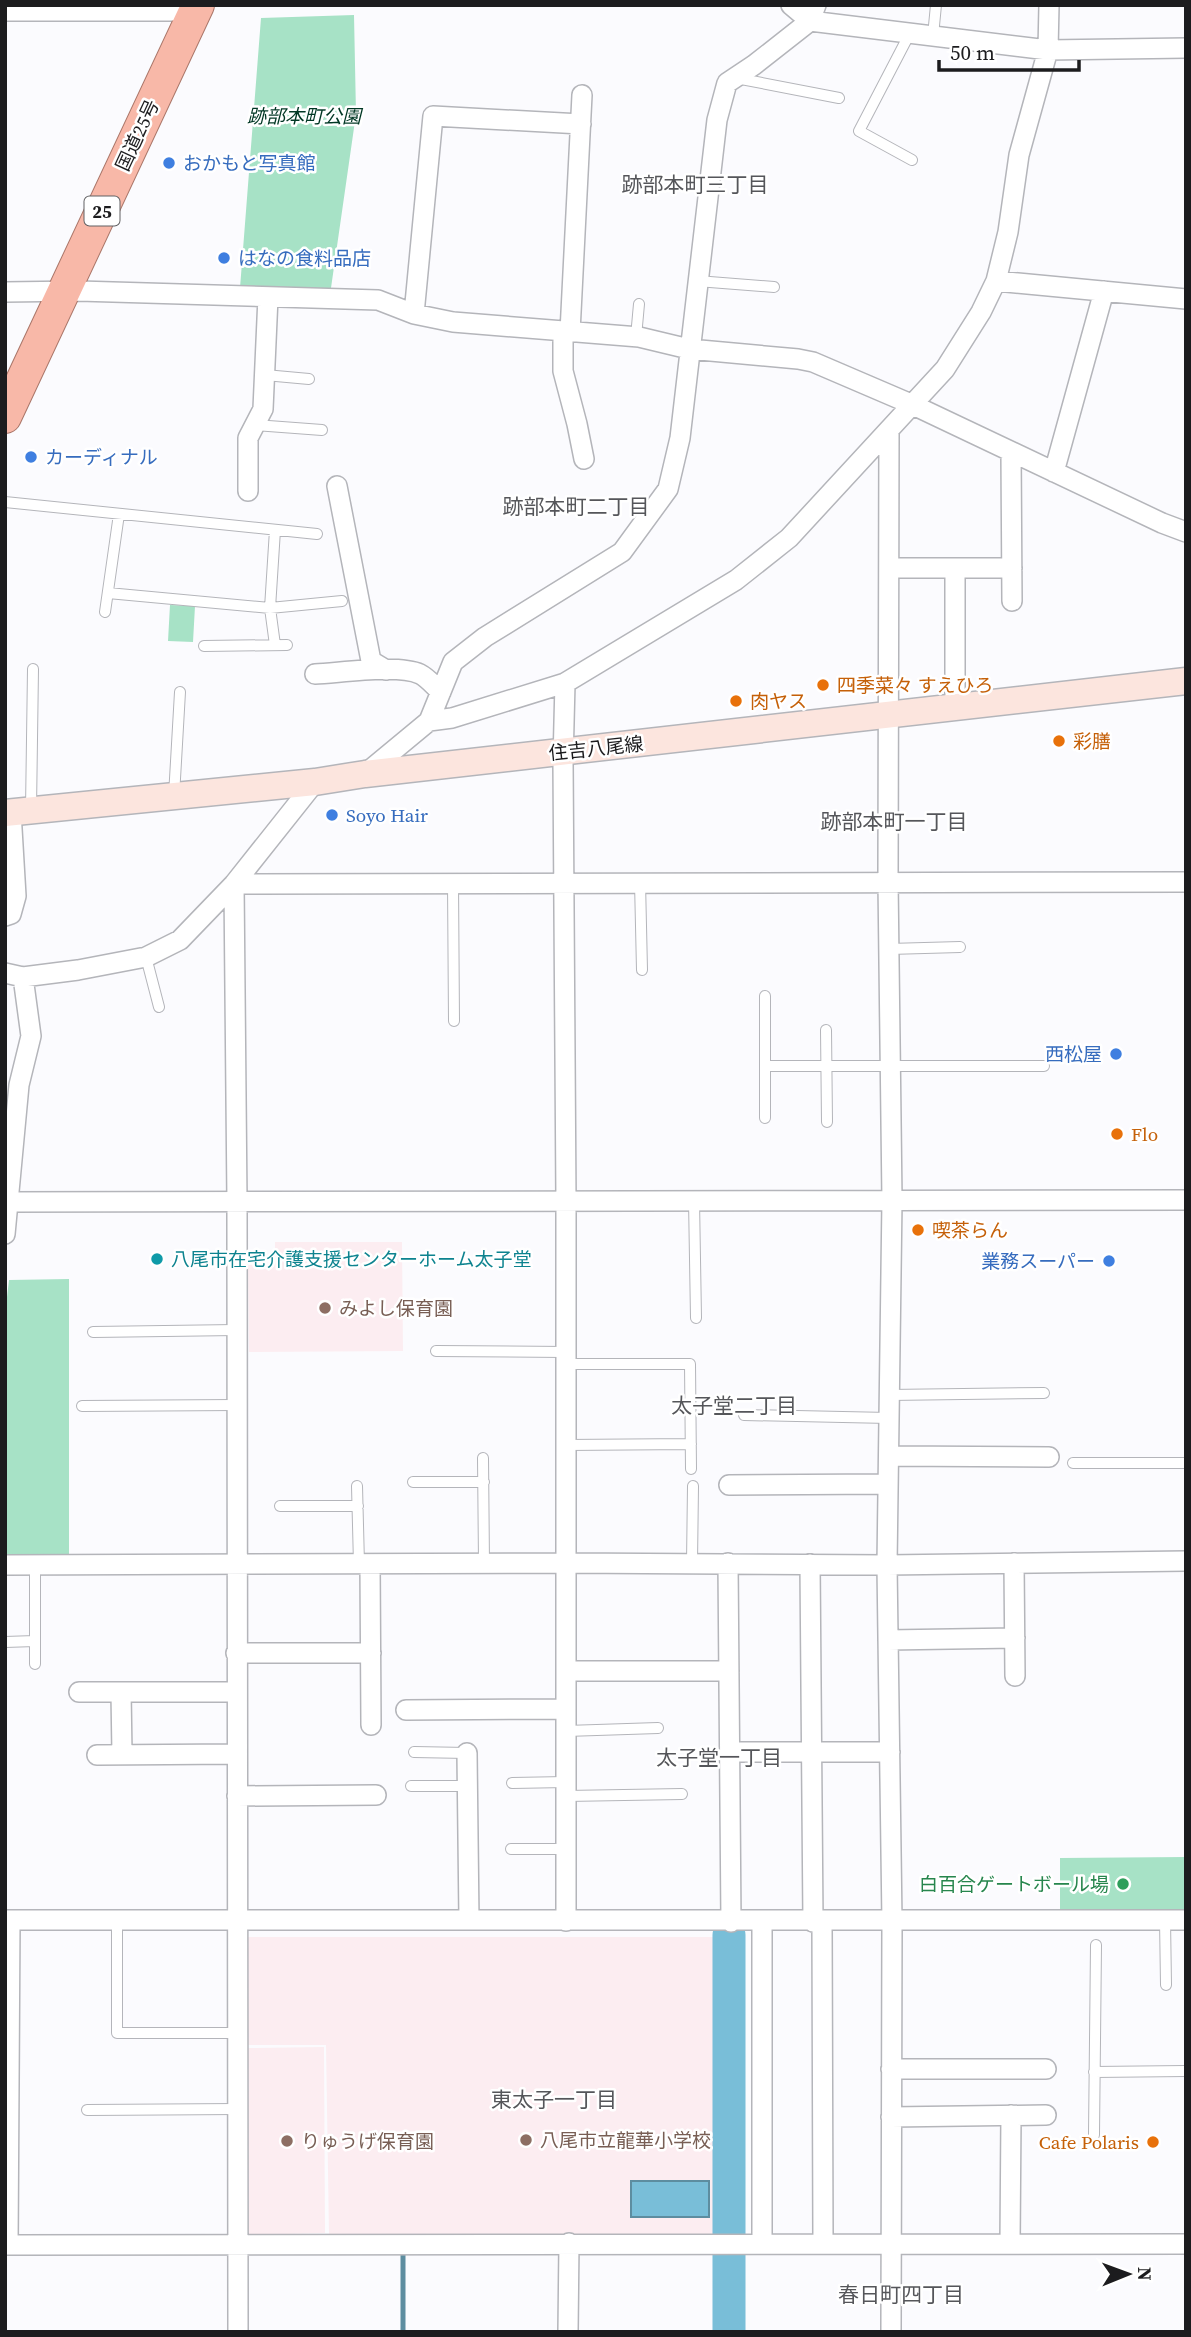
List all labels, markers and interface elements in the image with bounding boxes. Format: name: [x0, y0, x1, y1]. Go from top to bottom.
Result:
scale bar: [939, 28, 1079, 72]
text: 50 m: [950, 38, 995, 67]
street label: 国道25号: [109, 95, 165, 175]
park label: 跡部本町公園: [247, 103, 364, 129]
place label: おかもと写真館: [183, 150, 316, 176]
marker: おかもと写真館: [161, 155, 177, 171]
district label: 跡部本町三丁目: [622, 170, 769, 199]
road number: 25: [84, 196, 119, 226]
place label: はなの食料品店: [238, 245, 371, 271]
marker: はなの食料品店: [216, 250, 232, 266]
place label: カーディナル: [45, 444, 158, 470]
marker: カーディナル: [23, 449, 39, 465]
district label: 跡部本町二丁目: [503, 492, 650, 521]
place label: 四季菜々 すえひろ: [837, 672, 993, 698]
marker: 四季菜々 すえひろ: [815, 677, 831, 693]
place label: 肉ヤス: [750, 688, 807, 714]
marker: 肉ヤス: [728, 693, 744, 709]
place label: 彩膳: [1073, 728, 1111, 754]
street label: 住吉八尾線: [547, 730, 645, 766]
marker: 彩膳: [1051, 733, 1067, 749]
place label: Soyo Hair: [346, 802, 428, 828]
marker: Soyo Hair: [324, 807, 340, 823]
district label: 跡部本町一丁目: [821, 807, 968, 836]
place label: 西松屋: [1045, 1041, 1102, 1067]
marker: 西松屋: [1108, 1046, 1124, 1062]
place label: Flo: [1131, 1121, 1158, 1147]
marker: Flo: [1109, 1126, 1125, 1142]
place label: 喫茶らん: [932, 1217, 1008, 1243]
marker: 喫茶らん: [910, 1222, 926, 1238]
place label: 八尾市在宅介護支援センターホーム太子堂: [171, 1246, 531, 1272]
place label: 業務スーパー: [981, 1248, 1095, 1274]
marker: 八尾市在宅介護支援センターホーム太子堂: [149, 1251, 165, 1267]
marker: 業務スーパー: [1101, 1253, 1117, 1269]
place label: みよし保育園: [339, 1295, 453, 1321]
marker: みよし保育園: [317, 1300, 333, 1316]
district label: 太子堂二丁目: [671, 1391, 797, 1420]
district label: 太子堂一丁目: [656, 1743, 782, 1772]
place label: 白百合ゲートボール場: [919, 1871, 1109, 1897]
marker: 白百合ゲートボール場: [1115, 1876, 1131, 1892]
district label: 東太子一丁目: [491, 2085, 617, 2114]
place label: 八尾市立龍華小学校: [540, 2127, 711, 2153]
place label: りゅうげ保育園: [301, 2128, 434, 2154]
place label: Cafe Polaris: [1039, 2129, 1139, 2155]
marker: 八尾市立龍華小学校: [518, 2132, 534, 2148]
marker: りゅうげ保育園: [279, 2133, 295, 2149]
marker: Cafe Polaris: [1145, 2134, 1161, 2150]
north arrow: [1093, 2239, 1163, 2309]
text: N: [1132, 2267, 1158, 2281]
district label: 春日町四丁目: [838, 2280, 964, 2309]

